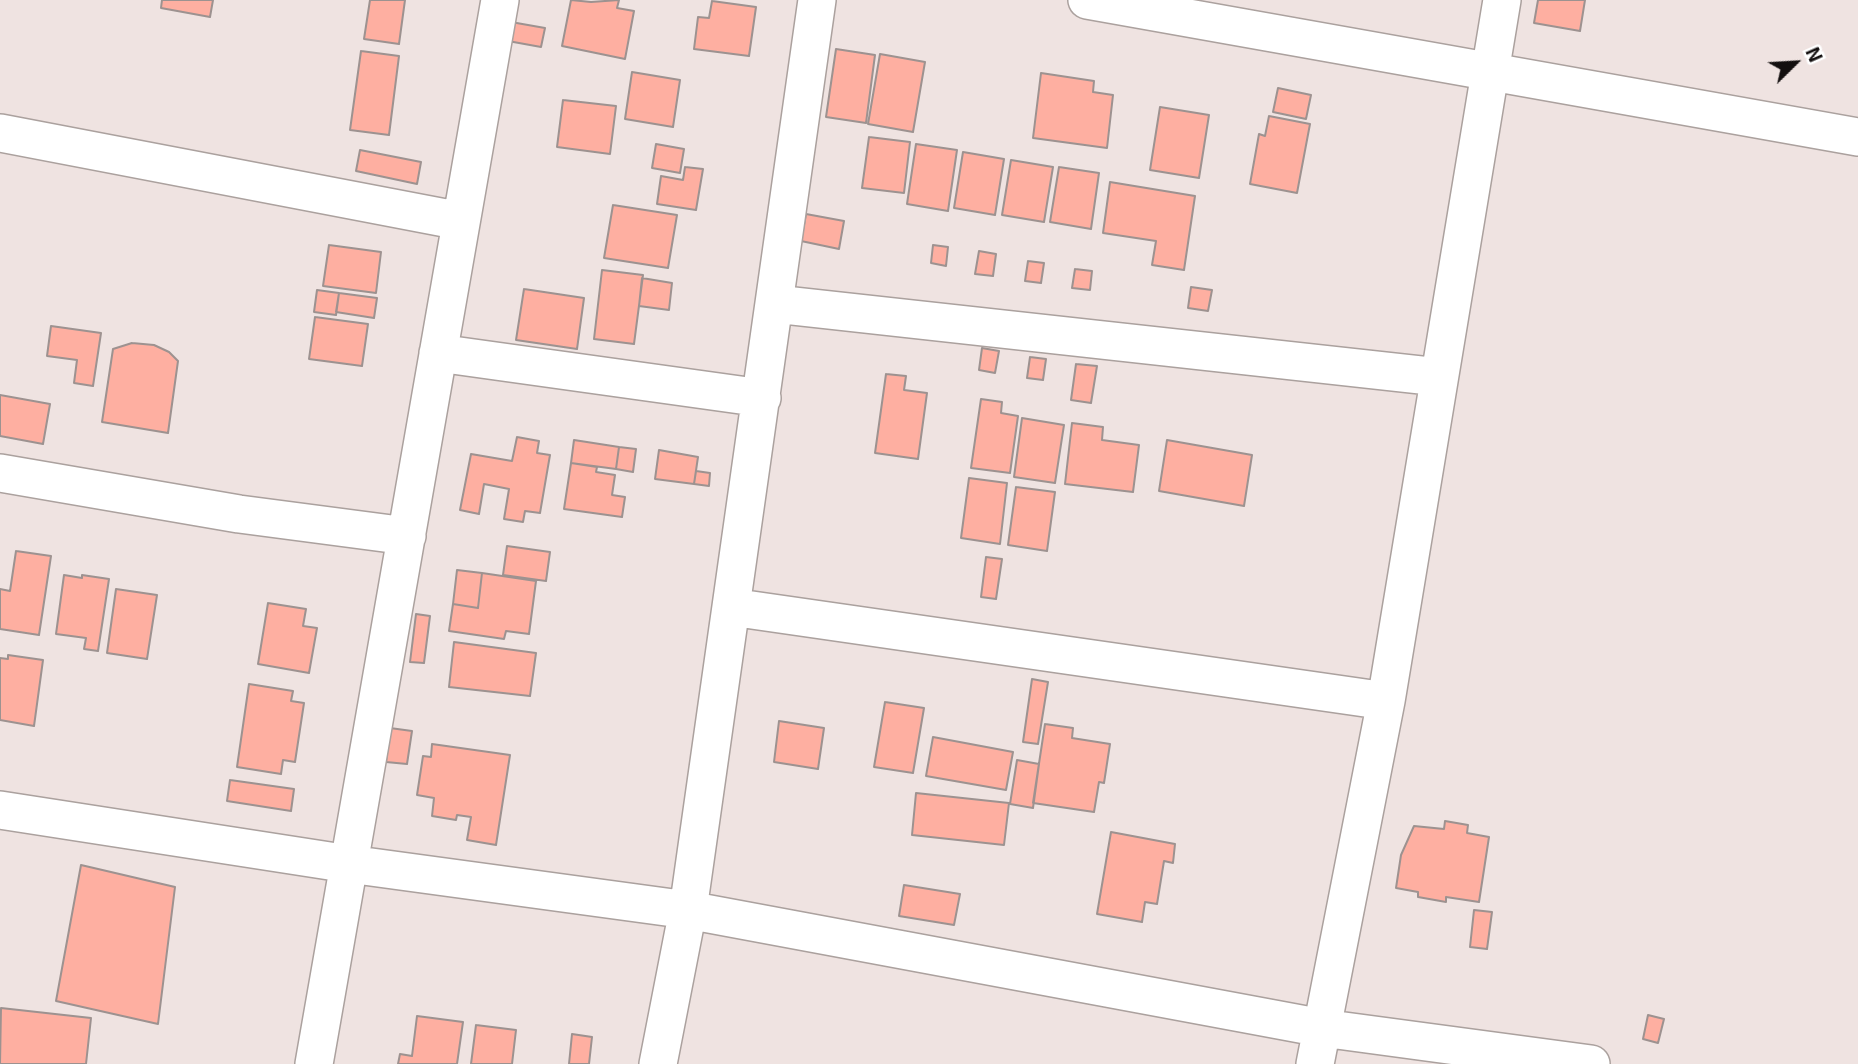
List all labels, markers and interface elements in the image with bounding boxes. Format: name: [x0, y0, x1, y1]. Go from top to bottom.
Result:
north arrow: [1760, 28, 1830, 98]
text: N: [1801, 43, 1828, 65]

